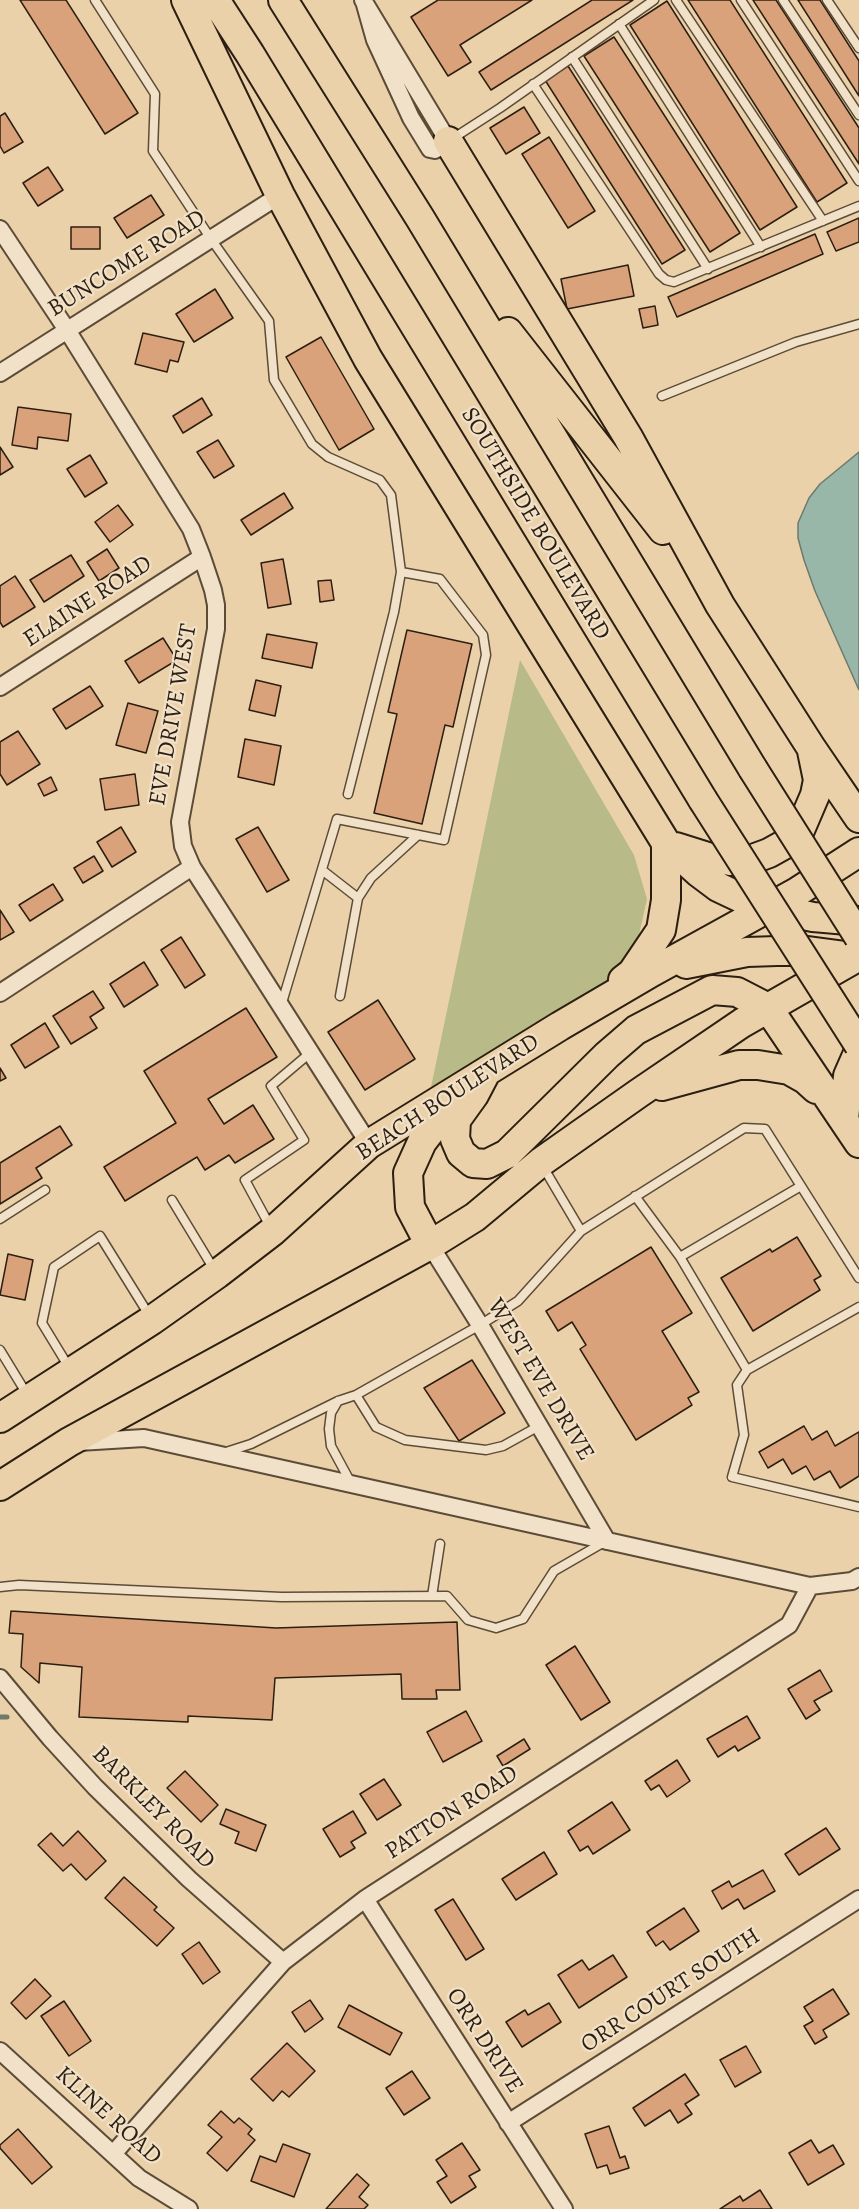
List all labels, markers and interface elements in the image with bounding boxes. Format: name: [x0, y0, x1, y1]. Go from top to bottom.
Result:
street label: BUNCOME ROAD: [43, 204, 211, 324]
street label: SOUTHSIDE BOULEVARD: [454, 402, 616, 646]
street label: ELAINE ROAD: [18, 550, 158, 654]
street label: EVE DRIVE WEST: [144, 622, 204, 808]
street label: BEACH BOULEVARD: [351, 1028, 545, 1168]
street label: WEST EVE DRIVE: [480, 1294, 600, 1466]
street label: BARKLEY ROAD: [85, 1740, 221, 1876]
street label: PATTON ROAD: [380, 1759, 524, 1867]
street label: ORR COURT SOUTH: [576, 1922, 766, 2060]
street label: ORR DRIVE: [439, 1983, 529, 2099]
street label: KLINE ROAD: [49, 2061, 167, 2171]

